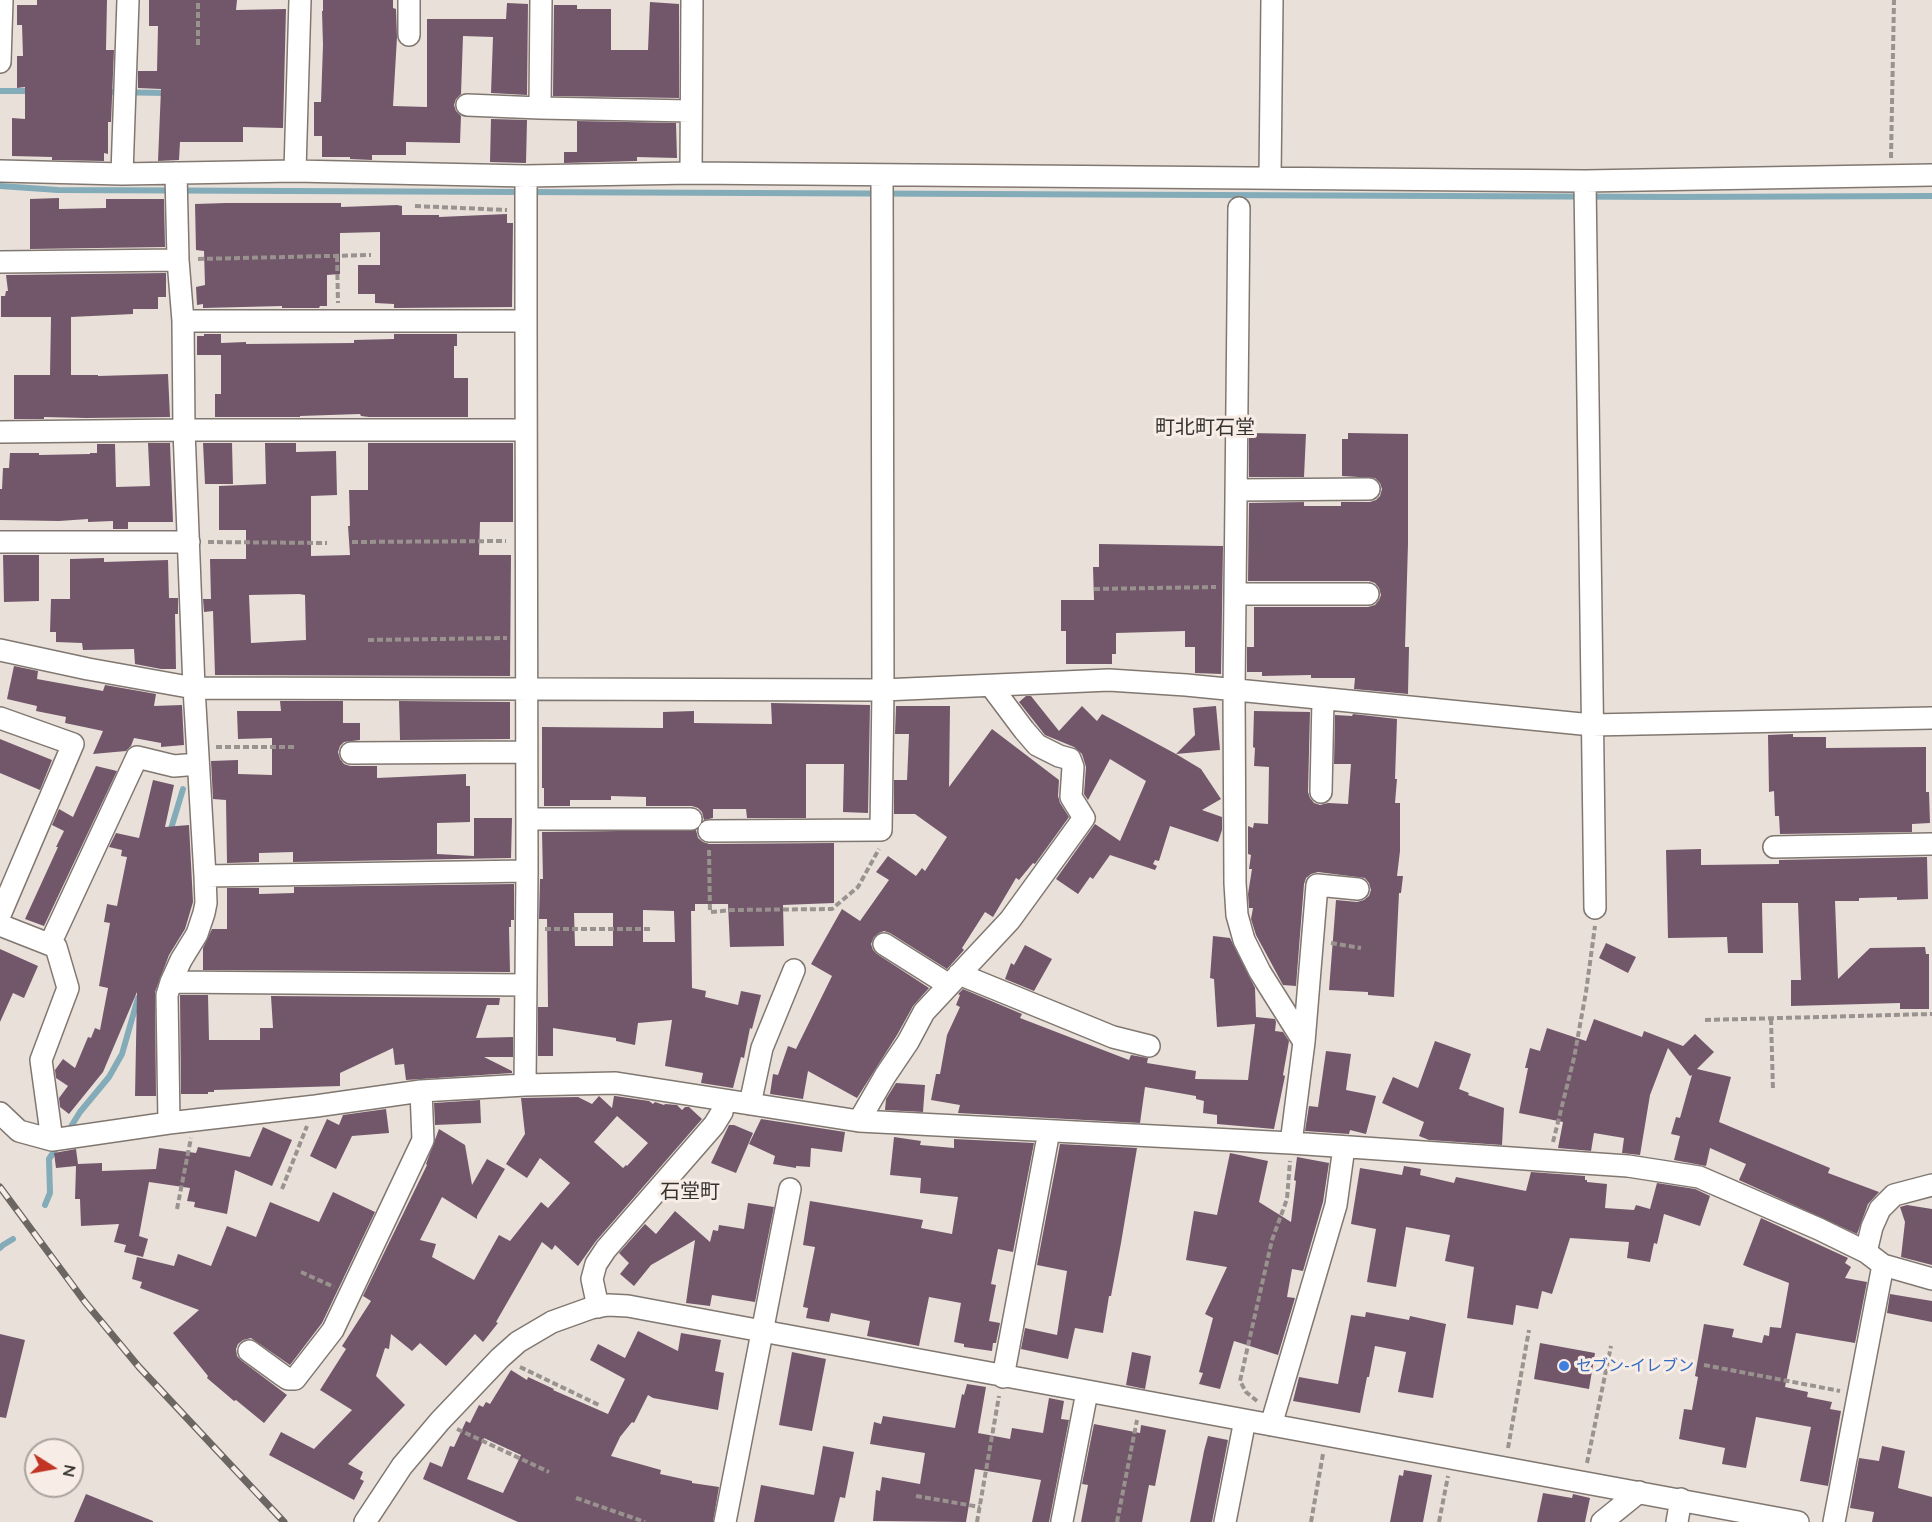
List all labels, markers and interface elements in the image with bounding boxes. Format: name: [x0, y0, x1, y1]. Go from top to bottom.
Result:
district label: 町北町石堂: [1155, 416, 1255, 440]
district label: 石堂町: [660, 1180, 720, 1204]
place label: セブン-イレブン: [1576, 1356, 1694, 1376]
marker: セブン-イレブン: [1557, 1359, 1571, 1373]
north arrow: [24, 1438, 84, 1498]
text: N: [60, 1463, 81, 1479]

